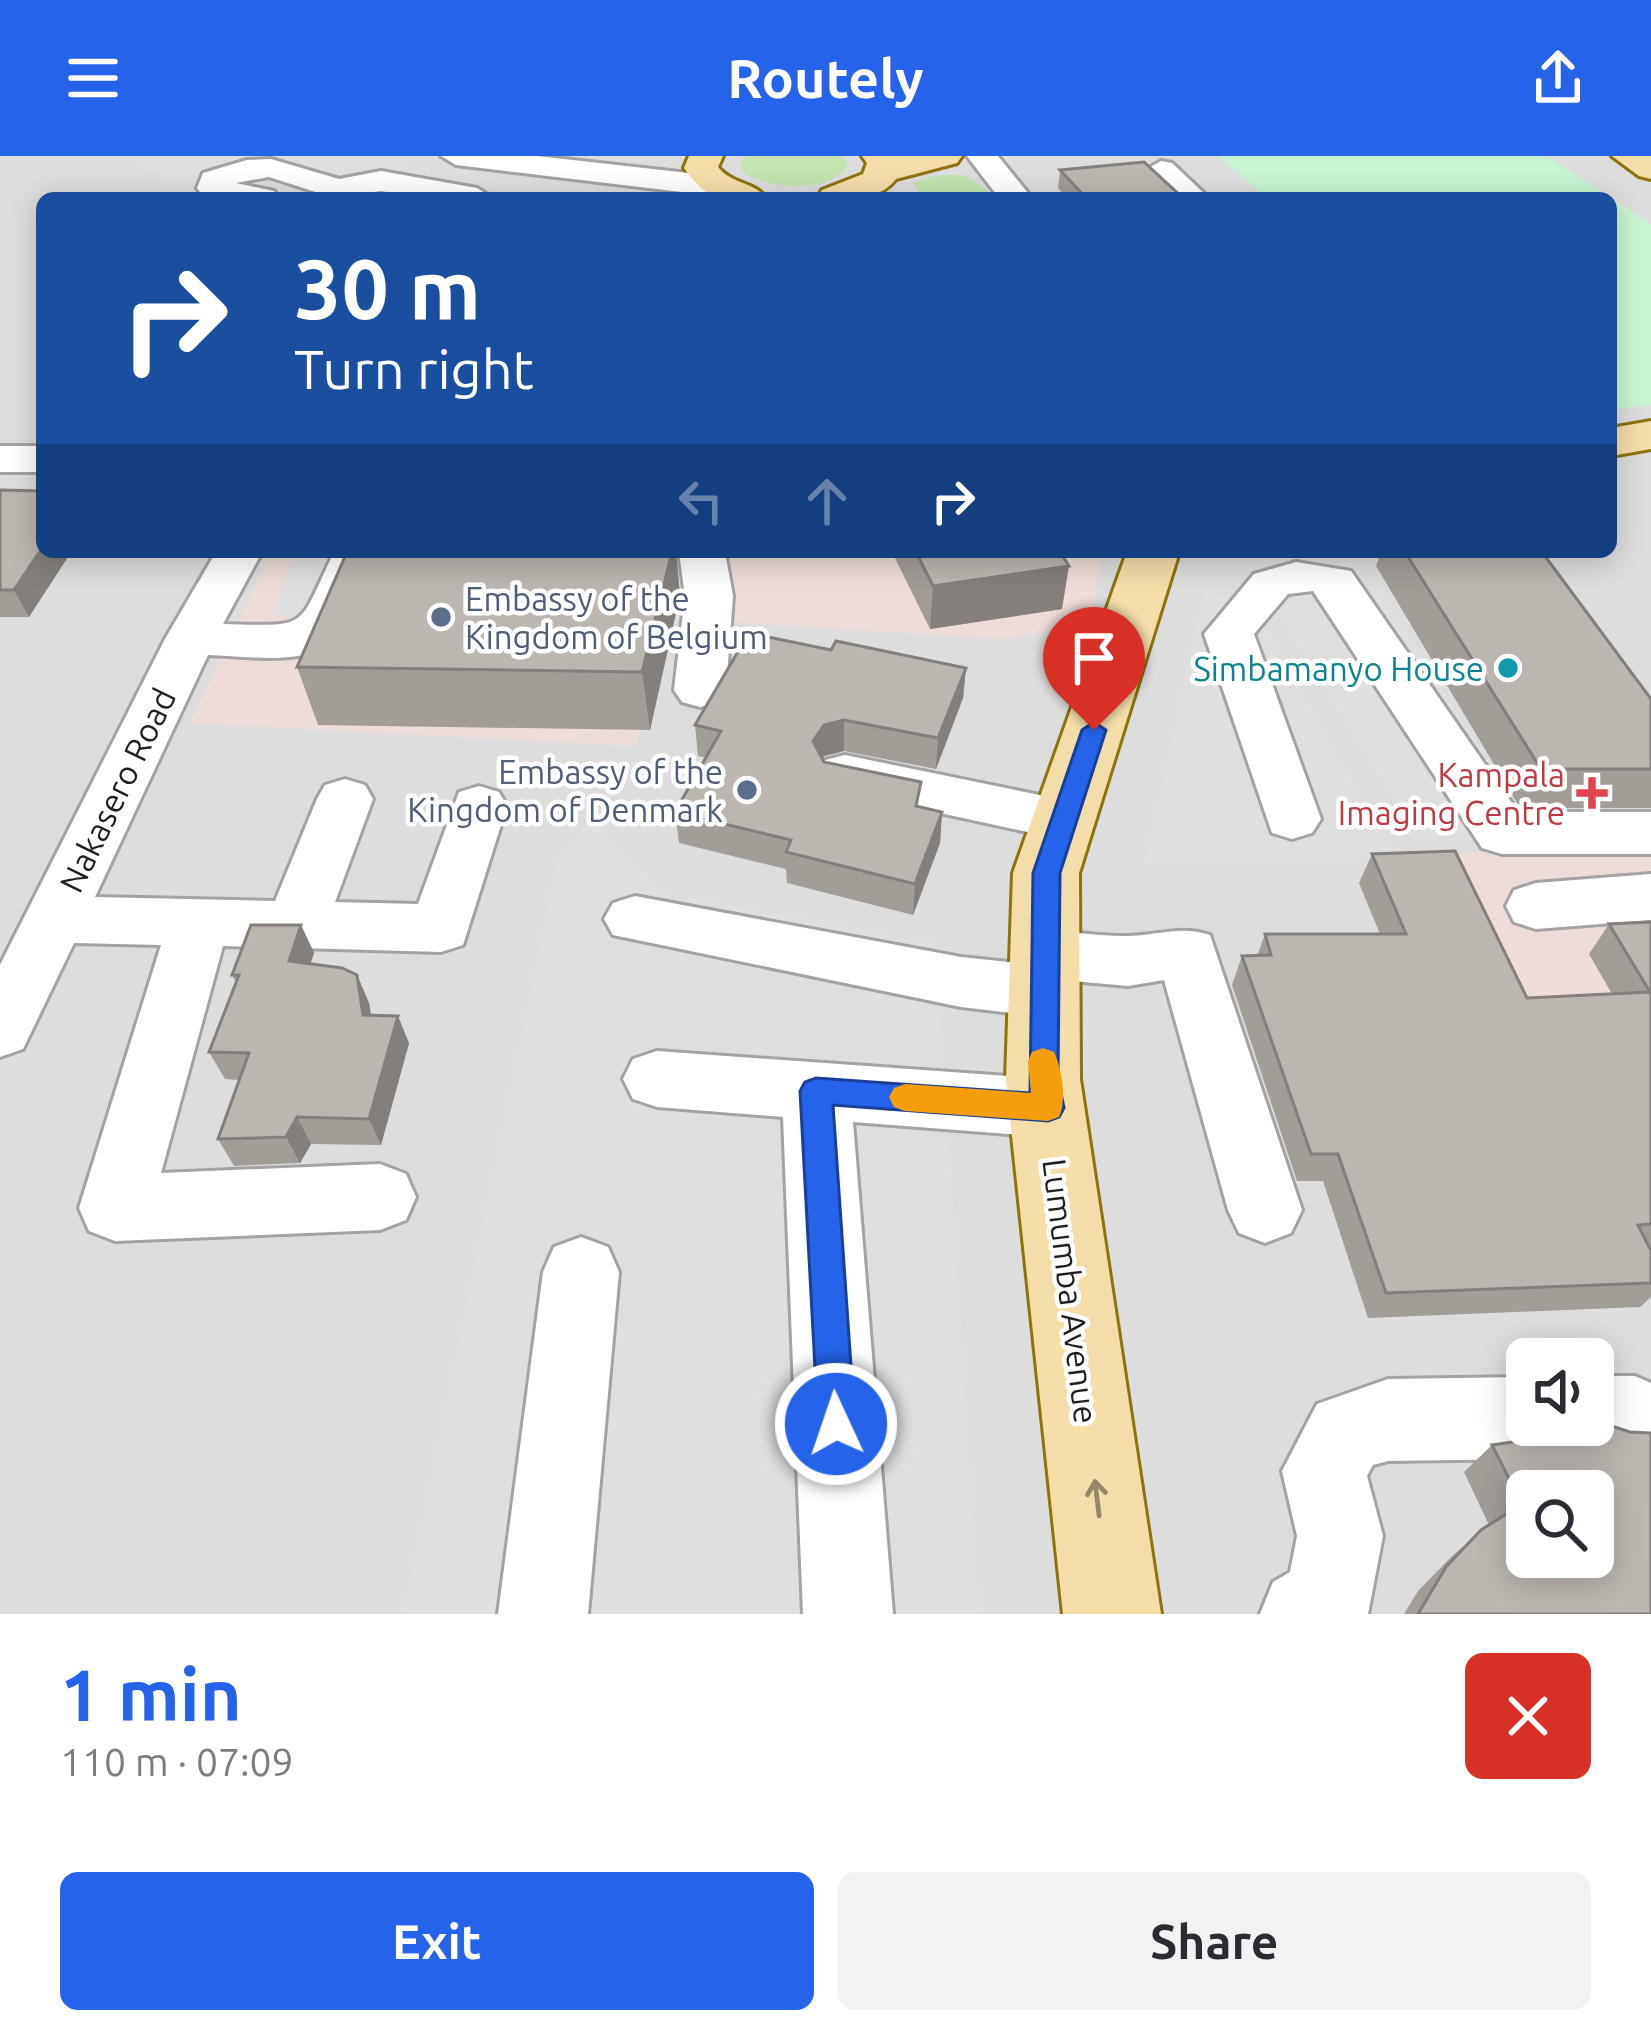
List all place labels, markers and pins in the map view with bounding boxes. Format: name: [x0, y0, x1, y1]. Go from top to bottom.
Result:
place label: Embassy of the Kingdom of Belgium: [465, 580, 768, 655]
marker: Embassy of the Kingdom of Belgium: [428, 604, 454, 630]
pin: [1043, 607, 1145, 730]
place label: Simbamanyo House: [1194, 650, 1484, 687]
marker: Simbamanyo House: [1495, 655, 1521, 681]
place label: Embassy of the Kingdom of Denmark: [407, 753, 723, 828]
place label: Kampala Imaging Centre: [1338, 756, 1565, 831]
marker: Embassy of the Kingdom of Denmark: [734, 777, 760, 803]
marker: Kampala Imaging Centre: [1576, 777, 1608, 809]

